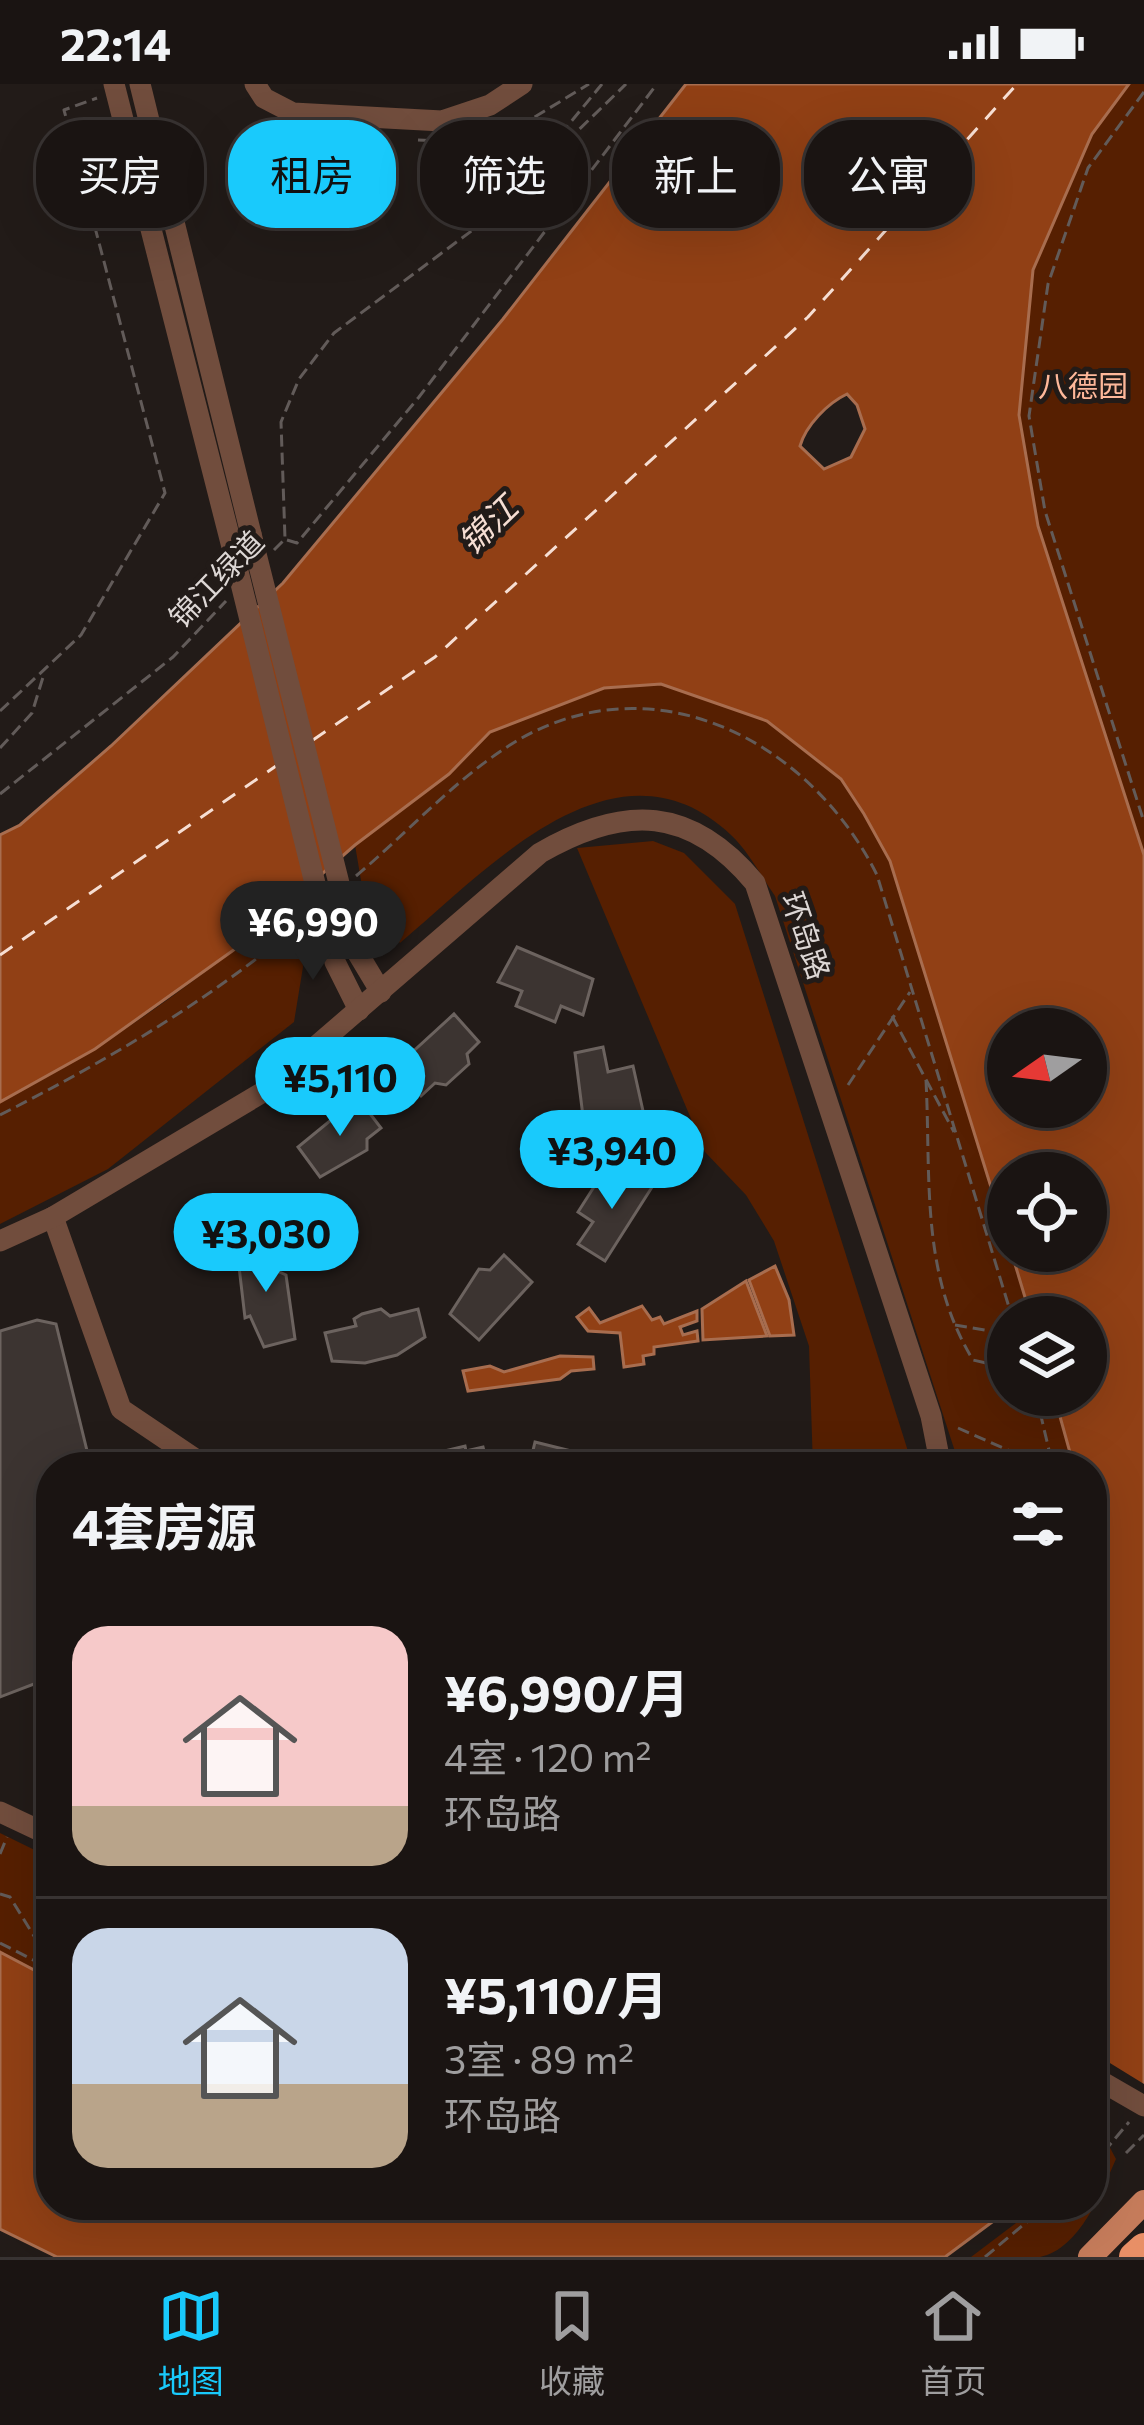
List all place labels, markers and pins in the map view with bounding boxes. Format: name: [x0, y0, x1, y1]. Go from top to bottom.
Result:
pin: ¥6,990: [215, 881, 411, 983]
pin: ¥5,110: [242, 1037, 438, 1139]
pin: ¥3,940: [514, 1110, 710, 1212]
pin: ¥3,030: [168, 1193, 364, 1295]

